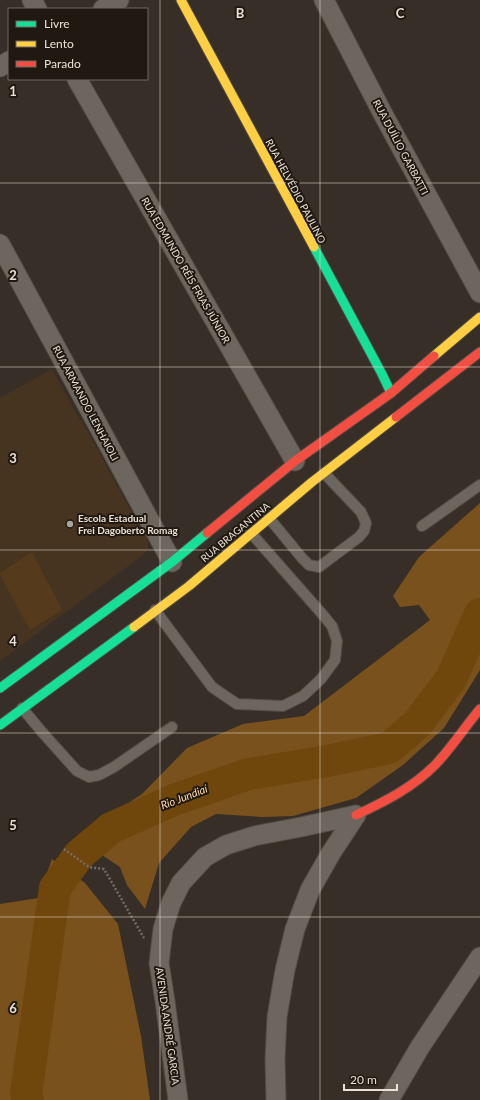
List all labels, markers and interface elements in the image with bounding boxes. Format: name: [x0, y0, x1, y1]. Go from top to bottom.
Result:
text: B: [236, 5, 245, 21]
text: C: [396, 5, 405, 21]
legend: [8, 8, 148, 80]
text: Livre: [44, 16, 70, 31]
text: Lento: [44, 36, 74, 51]
text: Parado: [44, 56, 81, 71]
text: 1: [9, 83, 17, 99]
street label: RUA DUÍLIO GARBATTI: [371, 97, 431, 197]
street label: RUA HELVÉDIO PAULINO: [263, 137, 329, 245]
street label: RUA EDMUNDO RÉIS FRIAS JÚNIOR: [139, 195, 233, 346]
text: 2: [9, 267, 17, 283]
street label: RUA ARMANDO LENHAIOLI: [50, 343, 122, 463]
text: 3: [9, 450, 17, 466]
street label: RUA BRAGANTINA: [198, 499, 272, 564]
place label: Escola Estadual Frei Dagoberto Romag: [78, 512, 179, 536]
marker: Escola Estadual Frei Dagoberto Romag: [65, 519, 75, 529]
text: 4: [9, 633, 17, 649]
water label: Rio Jundiaí: [158, 781, 211, 811]
text: 5: [9, 817, 17, 833]
street label: AVENIDA ANDRÉ GARCIA: [154, 967, 182, 1086]
text: 6: [9, 1000, 17, 1016]
scale bar: [344, 1066, 397, 1092]
text: 20 m: [350, 1072, 377, 1087]

